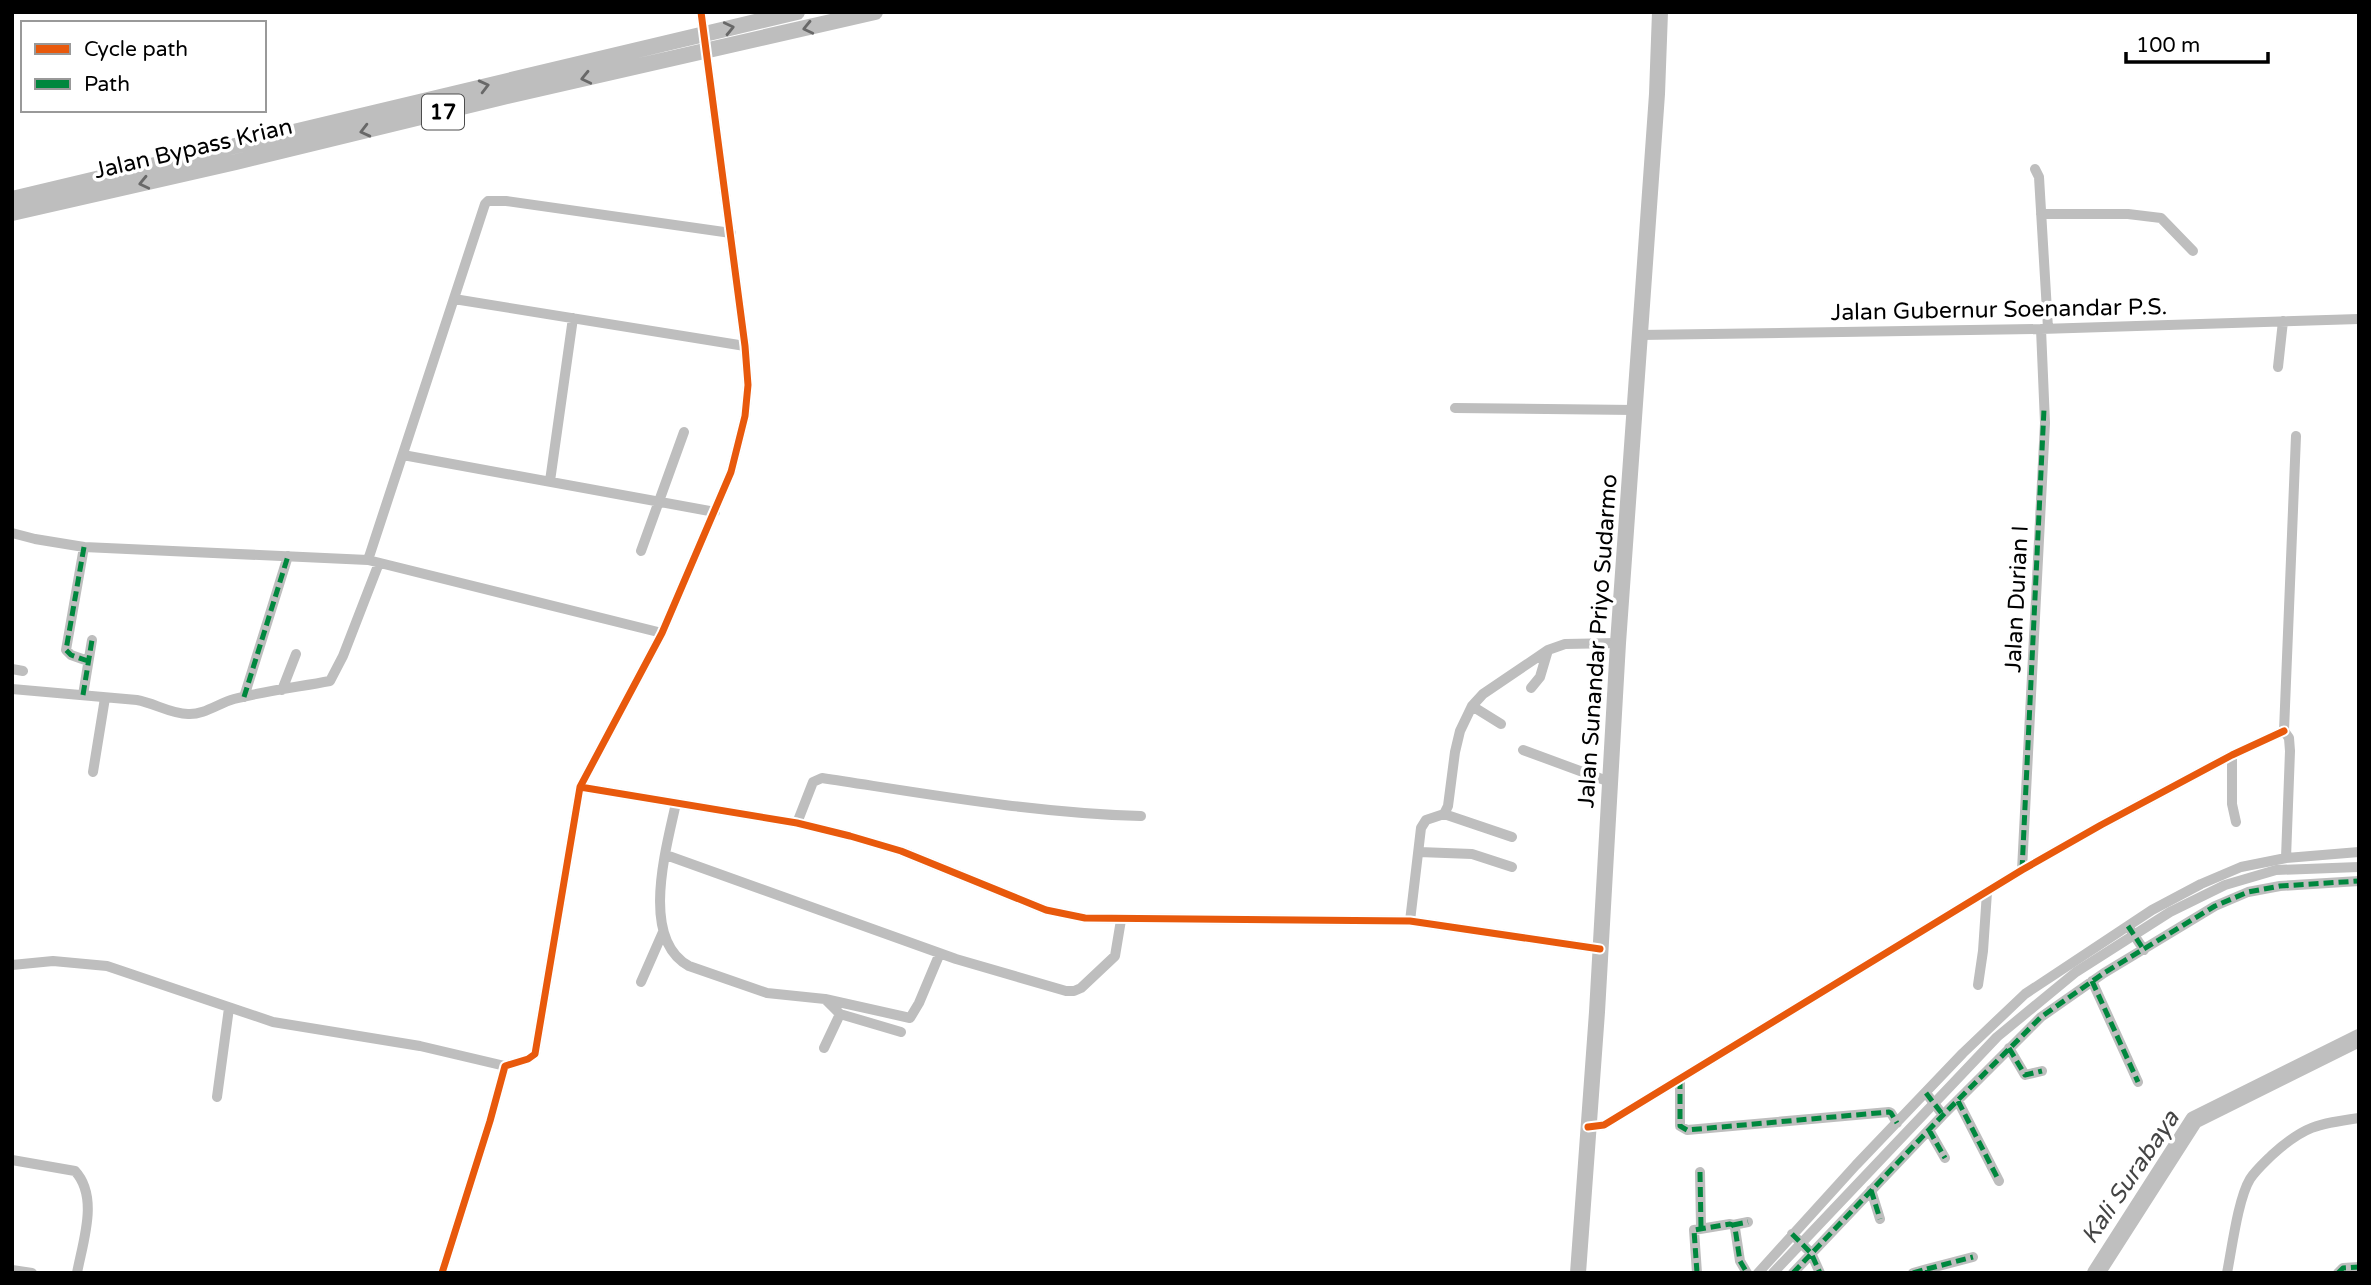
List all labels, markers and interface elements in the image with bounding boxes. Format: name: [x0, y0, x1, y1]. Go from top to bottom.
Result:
one-way arrow: [802, 19, 814, 34]
legend: [21, 21, 266, 112]
scale bar: [2126, 21, 2268, 65]
one-way arrow: [723, 22, 735, 36]
text: 100 m: [2136, 33, 2200, 58]
text: Cycle path: [84, 37, 188, 62]
one-way arrow: [580, 70, 592, 84]
text: Path: [84, 72, 130, 97]
one-way arrow: [478, 80, 490, 94]
road number: 17: [422, 94, 464, 130]
street label: Jalan Bypass Krian: [91, 113, 295, 185]
one-way arrow: [359, 123, 371, 137]
one-way arrow: [138, 175, 150, 190]
street label: Jalan Gubernur Soenandar P.S.: [1830, 293, 2168, 327]
street label: Jalan Sunandar Priyo Sudarmo: [1572, 473, 1624, 809]
street label: Jalan Durian I: [1999, 525, 2035, 673]
water label: Kali Surabaya: [2075, 1105, 2186, 1249]

